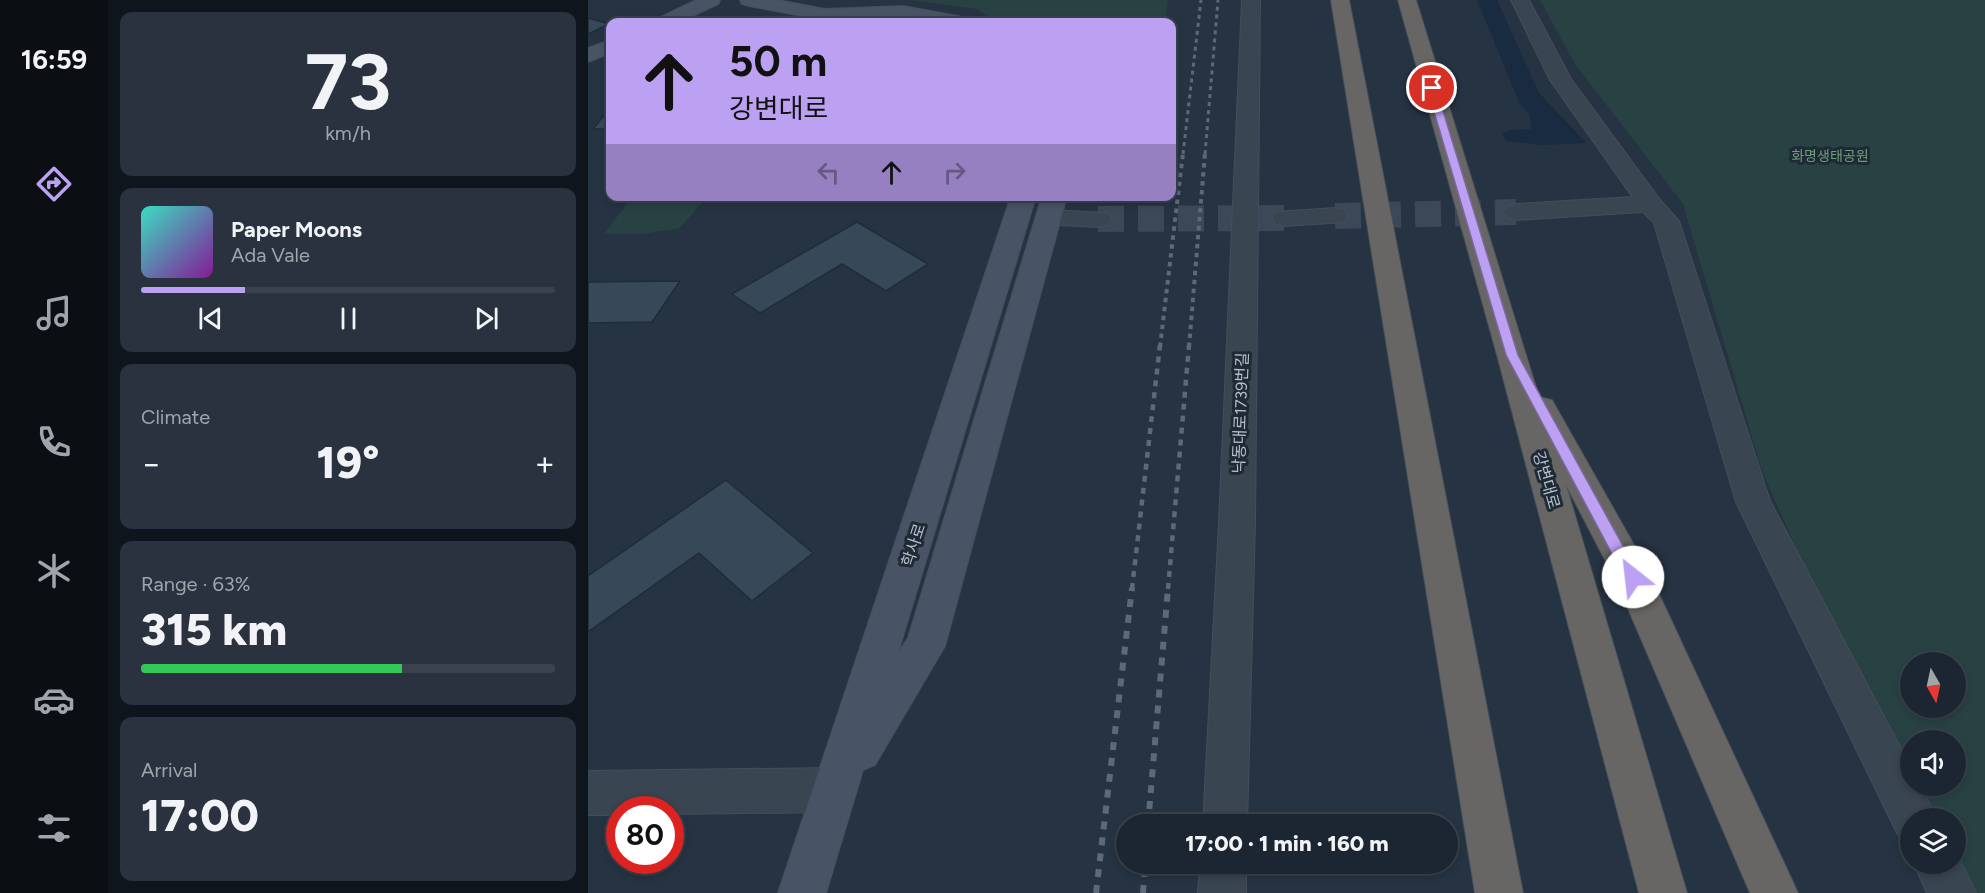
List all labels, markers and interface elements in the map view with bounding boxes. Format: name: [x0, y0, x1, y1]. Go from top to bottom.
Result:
text: 73: [305, 35, 391, 129]
text: 50 m: [729, 36, 827, 87]
icon: ahead: [630, 42, 708, 120]
text: 16:59: [21, 43, 87, 76]
pin: [1406, 62, 1457, 113]
icon: arrive: [1415, 71, 1448, 104]
text: 강변대로: [729, 92, 828, 125]
text: km/h: [325, 121, 371, 145]
park label: 화명생태공원: [1791, 148, 1869, 165]
icon: left: [812, 156, 845, 189]
icon: ahead: [875, 156, 908, 189]
icon: right: [938, 156, 971, 189]
icon: directions: [33, 163, 75, 205]
text: Paper Moons: [231, 216, 362, 243]
text: Ada Vale: [231, 243, 310, 267]
icon: music: [33, 292, 75, 334]
icon: previous: [194, 302, 227, 335]
icon: pause: [332, 302, 365, 335]
icon: next: [470, 302, 503, 335]
street label: 낙동대로1739번길: [1229, 352, 1252, 474]
text: Climate: [141, 405, 210, 429]
icon: phone: [33, 421, 75, 463]
text: 19°: [317, 435, 379, 489]
text: −: [141, 444, 162, 483]
text: +: [534, 444, 555, 483]
street label: 강변대로: [1529, 449, 1564, 511]
street label: 학사로: [898, 521, 929, 569]
position arrow: [1601, 545, 1665, 609]
icon: climate: [33, 550, 75, 592]
text: Range · 63%: [141, 572, 250, 596]
text: 315 km: [141, 602, 287, 656]
north arrow: [1900, 652, 1966, 718]
map controls: [1900, 652, 1966, 874]
icon: car: [33, 679, 75, 721]
button: sound: [1900, 730, 1966, 796]
text: Arrival: [141, 758, 197, 782]
text: 17:00: [141, 788, 259, 842]
speed limit sign: 80: [606, 796, 684, 874]
icon: filters: [33, 807, 75, 849]
button: layers: [1900, 808, 1966, 874]
text: 17:00 · 1 min · 160 m: [1185, 830, 1389, 857]

